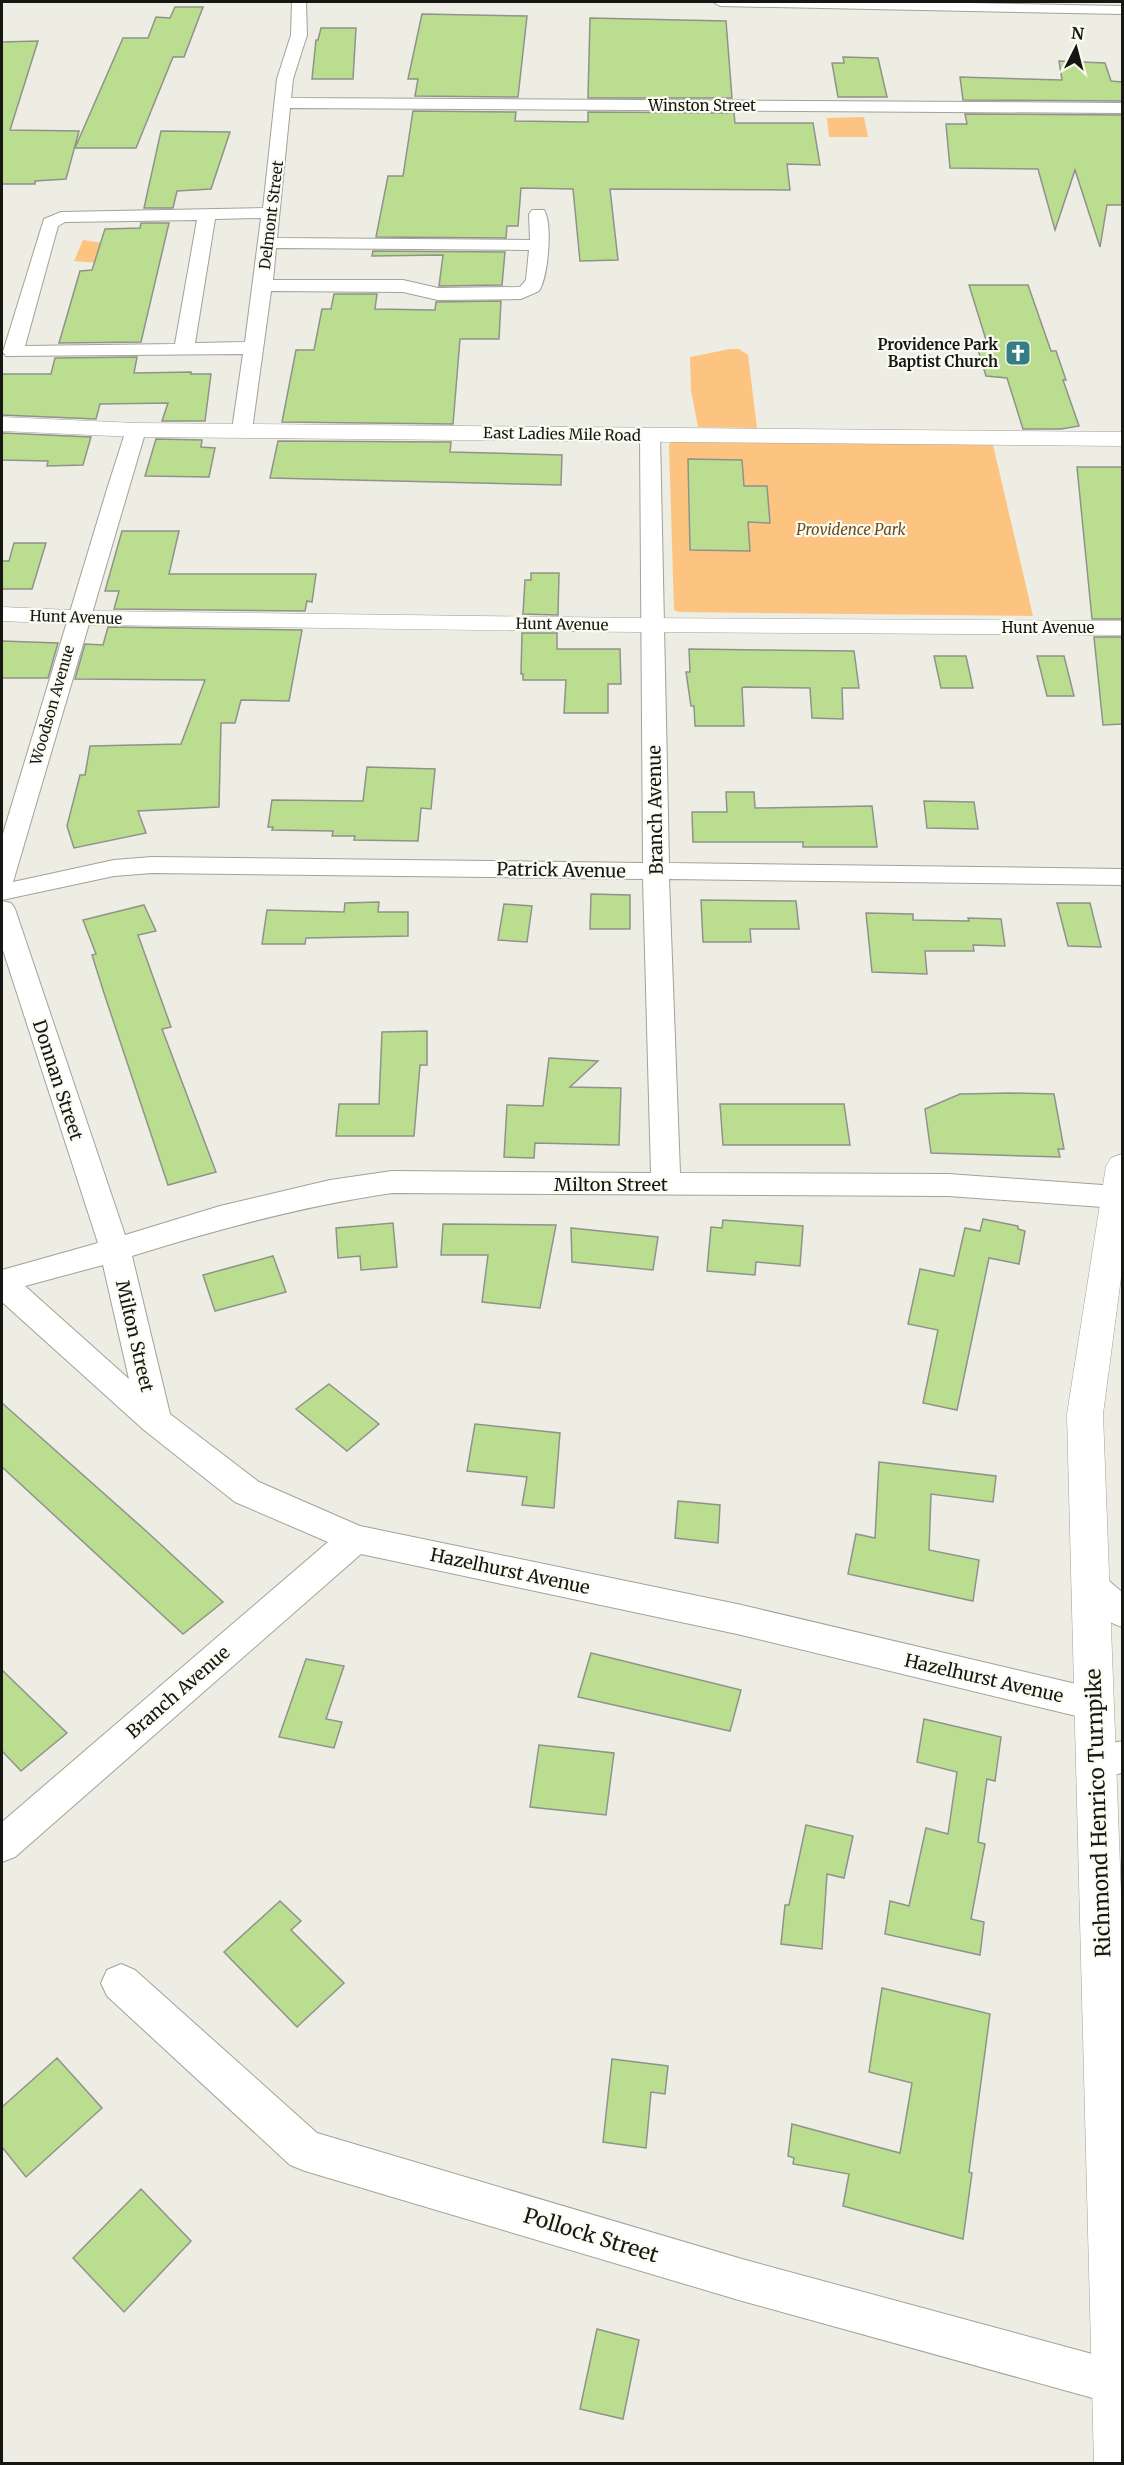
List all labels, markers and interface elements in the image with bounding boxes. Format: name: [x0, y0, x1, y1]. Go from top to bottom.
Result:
north arrow: [1046, 18, 1106, 78]
text: N: [1070, 22, 1085, 44]
street label: Winston Street: [647, 96, 756, 115]
street label: Delmont Street: [255, 159, 287, 271]
place label: Providence Park Baptist Church: [877, 335, 998, 371]
church icon: Providence Park Baptist Church: [1003, 338, 1033, 368]
street label: East Ladies Mile Road: [483, 423, 641, 445]
park label: Providence Park: [796, 520, 907, 539]
street label: Hunt Avenue: [29, 606, 123, 628]
street label: Hunt Avenue: [515, 614, 609, 634]
street label: Hunt Avenue: [1002, 618, 1095, 637]
street label: Woodson Avenue: [26, 643, 78, 768]
street label: Branch Avenue: [642, 745, 668, 875]
street label: Patrick Avenue: [496, 857, 626, 883]
street label: Donnan Street: [28, 1017, 88, 1143]
street label: Milton Street: [554, 1173, 668, 1196]
street label: Milton Street: [111, 1278, 159, 1394]
street label: Hazelhurst Avenue: [428, 1543, 592, 1599]
street label: Branch Avenue: [122, 1641, 234, 1743]
street label: Hazelhurst Avenue: [902, 1649, 1066, 1707]
street label: Richmond Henrico Turnpike: [1079, 1668, 1117, 1958]
street label: Pollock Street: [520, 2202, 662, 2268]

